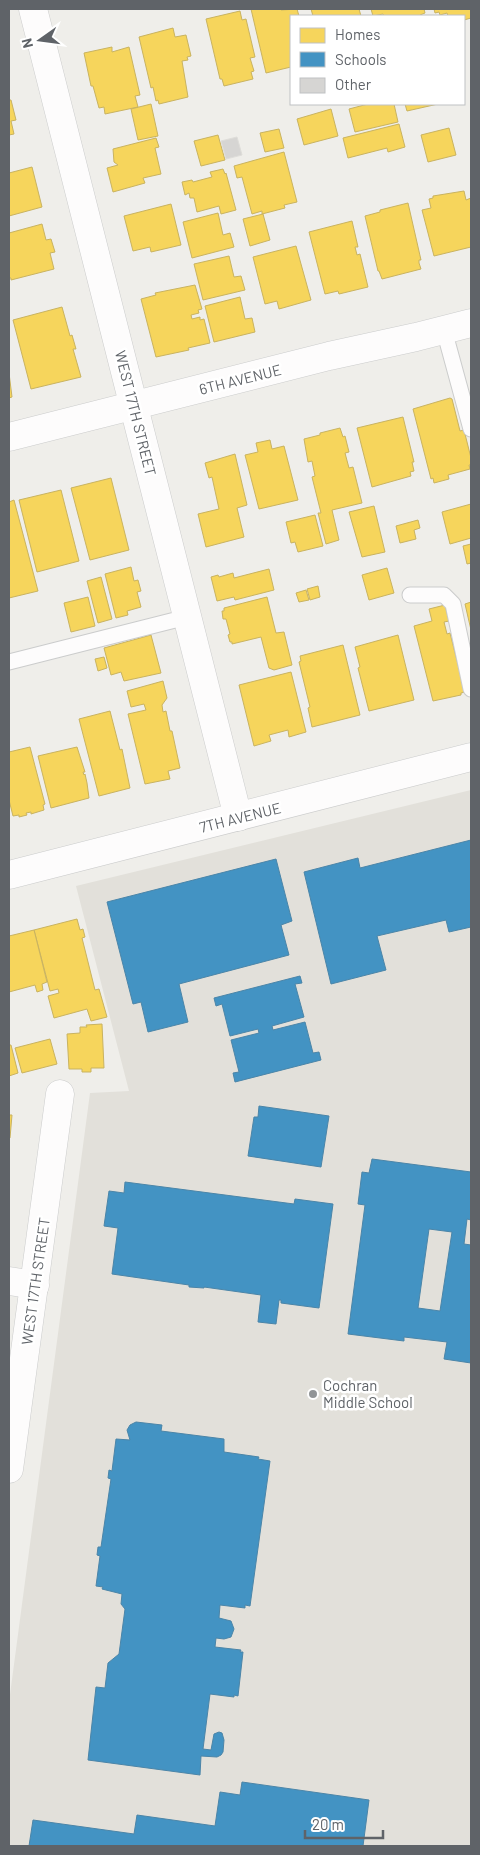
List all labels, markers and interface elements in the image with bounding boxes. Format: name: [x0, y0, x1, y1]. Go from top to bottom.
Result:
north arrow: [15, 15, 65, 65]
legend: [290, 15, 465, 105]
text: Homes: [335, 25, 380, 43]
text: N: [18, 37, 36, 50]
text: Schools: [335, 50, 387, 68]
text: Other: [335, 75, 372, 93]
street label: WEST 17TH STREET: [112, 348, 160, 478]
street label: 6TH AVENUE: [197, 360, 283, 398]
street label: 7TH AVENUE: [197, 798, 283, 836]
street label: WEST 17TH STREET: [17, 1216, 53, 1346]
place label: Cochran Middle School: [323, 1376, 413, 1411]
marker: Cochran Middle School: [307, 1388, 319, 1400]
scale bar: [305, 1808, 382, 1840]
text: 20 m: [312, 1815, 344, 1833]

